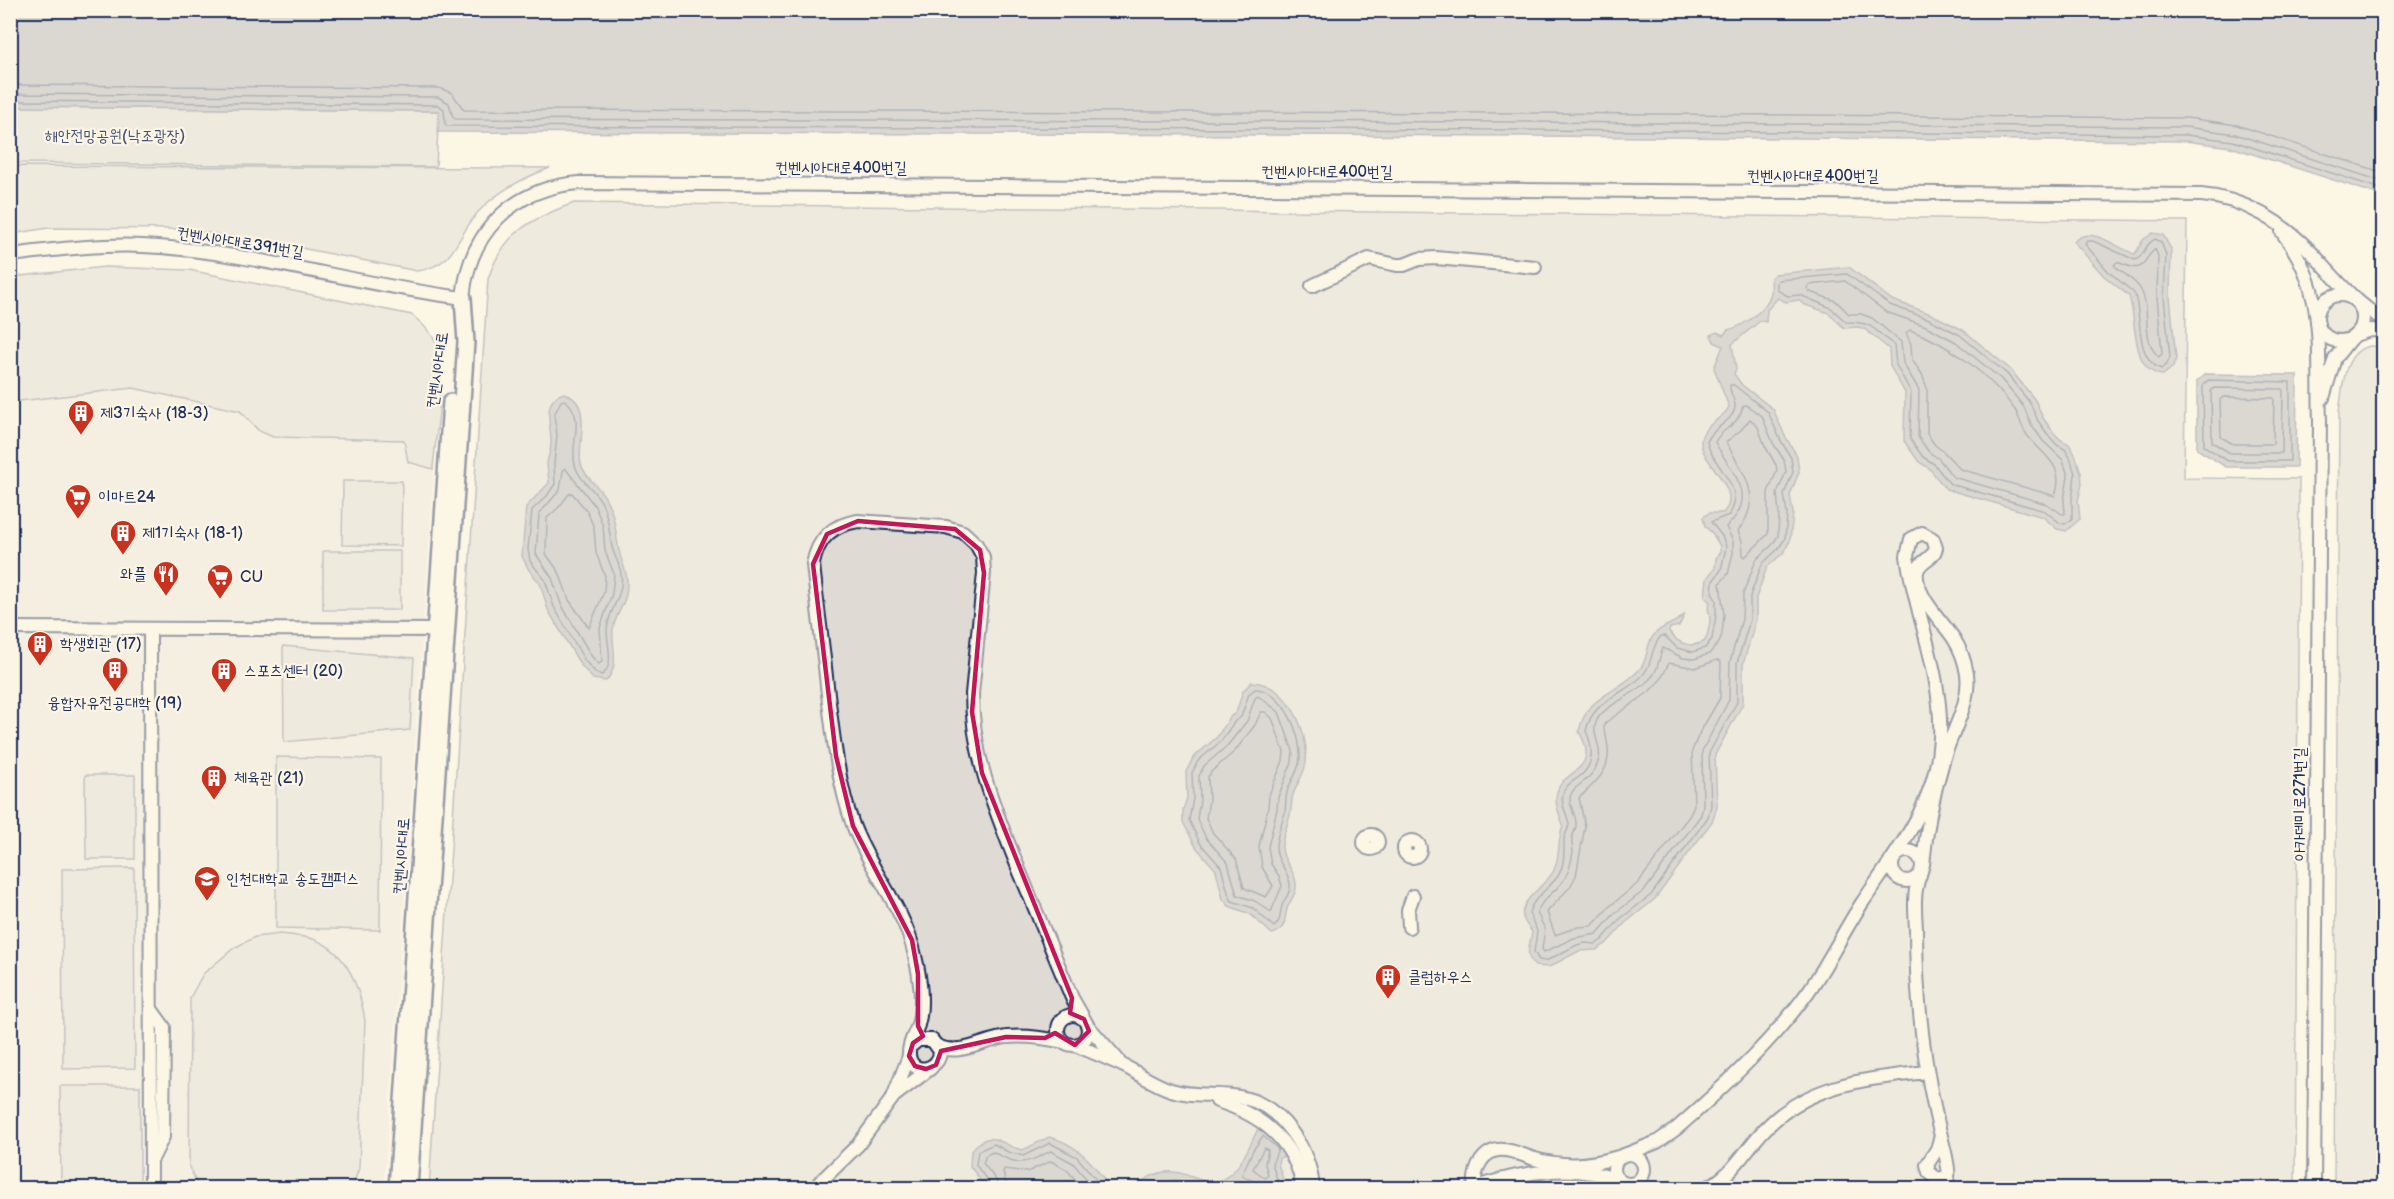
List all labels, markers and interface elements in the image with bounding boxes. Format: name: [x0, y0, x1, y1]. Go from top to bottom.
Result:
park label: 해안전망공원(낙조광장): [45, 127, 185, 146]
street label: 컨벤시아대로400번길: [775, 159, 907, 178]
street label: 컨벤시아대로400번길: [1261, 163, 1393, 182]
street label: 컨벤시아대로400번길: [1747, 167, 1879, 186]
street label: 컨벤시아대로391번길: [175, 224, 305, 262]
street label: 컨벤시아대로: [423, 330, 453, 410]
building icon: 제3기숙사 (18-3): [66, 398, 96, 436]
place label: 제3기숙사 (18-3): [100, 404, 209, 423]
supermarket icon: 이마트24: [63, 482, 93, 520]
place label: 이마트24: [98, 488, 156, 507]
building icon: 제1기숙사 (18-1): [108, 518, 138, 556]
place label: 제1기숙사 (18-1): [142, 524, 243, 543]
restaurant icon: 와플: [151, 559, 181, 597]
supermarket icon: CU: [205, 562, 235, 600]
place label: 와플: [120, 565, 146, 584]
place label: CU: [240, 568, 263, 587]
building icon: 학생회관 (17): [25, 629, 55, 667]
place label: 학생회관 (17): [60, 635, 142, 654]
building icon: 융합자유전공대학 (19): [100, 655, 130, 693]
building icon: 스포츠센터 (20): [209, 656, 239, 694]
place label: 스포츠센터 (20): [244, 662, 343, 681]
place label: 융합자유전공대학 (19): [48, 694, 182, 713]
street label: 아카데미로271번길: [2291, 747, 2310, 861]
building icon: 체육관 (21): [199, 763, 229, 801]
place label: 체육관 (21): [234, 769, 304, 788]
street label: 컨벤시아대로: [390, 817, 414, 895]
school or university icon: 인천대학교 송도캠퍼스: [192, 864, 222, 902]
place label: 인천대학교 송도캠퍼스: [226, 870, 359, 889]
building icon: 클럽하우스: [1373, 962, 1403, 1000]
place label: 클럽하우스: [1408, 968, 1472, 987]

